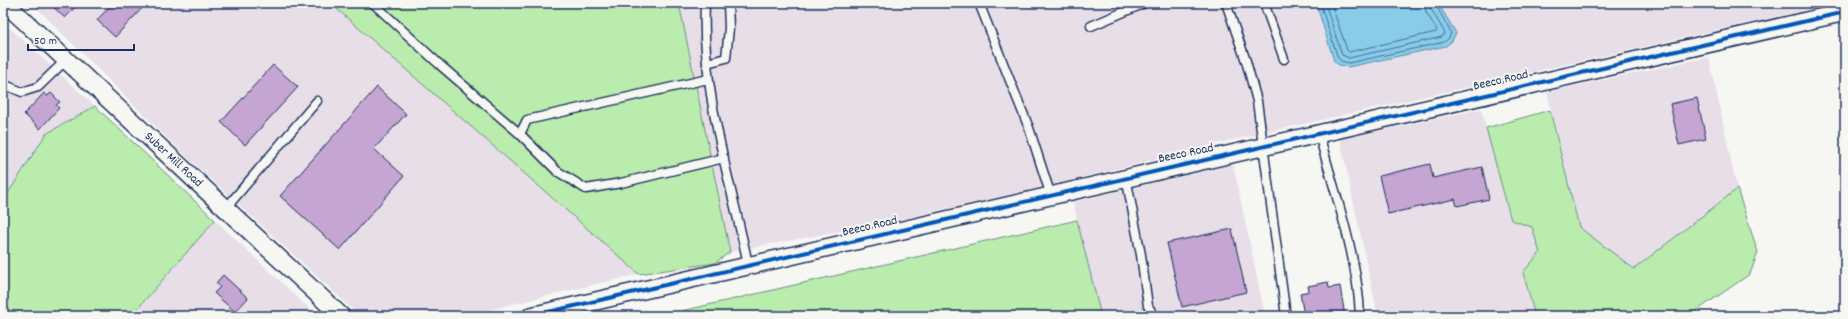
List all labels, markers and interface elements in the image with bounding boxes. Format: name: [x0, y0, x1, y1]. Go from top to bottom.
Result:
scale bar: [28, 26, 134, 52]
text: 50 m: [34, 33, 57, 50]
street label: Beeco Road: [1472, 65, 1530, 97]
street label: Suber Mill Road: [140, 128, 207, 192]
street label: Beeco Road: [1157, 139, 1215, 169]
street label: Beeco Road: [841, 211, 899, 243]

